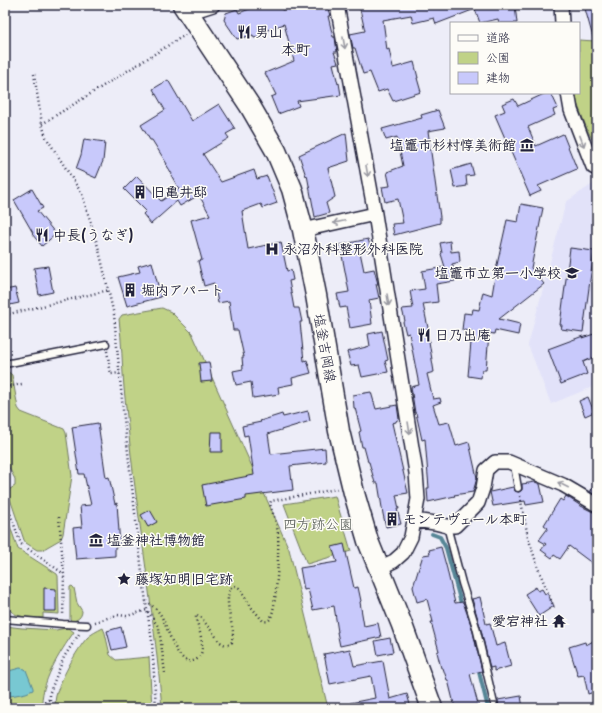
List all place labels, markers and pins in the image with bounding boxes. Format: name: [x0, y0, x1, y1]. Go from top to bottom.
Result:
place label: 男山: [255, 21, 283, 42]
restaurant icon: 男山: [236, 24, 252, 40]
place label: 塩竈市杉村惇美術館: [390, 134, 516, 155]
museum icon: 塩竈市杉村惇美術館: [519, 137, 535, 153]
place label: 旧亀井邸: [151, 181, 207, 202]
building icon: 旧亀井邸: [132, 184, 148, 200]
place label: 中長(うなぎ): [53, 224, 134, 245]
restaurant icon: 中長(うなぎ): [34, 227, 50, 243]
place label: 永沼外科整形外科医院: [283, 238, 423, 259]
hospital icon: 永沼外科整形外科医院: [264, 241, 280, 257]
place label: 塩竈市立第一小学校: [435, 262, 561, 283]
school or university icon: 塩竈市立第一小学校: [564, 265, 580, 281]
place label: 堀内アパート: [141, 279, 224, 300]
building icon: 堀内アパート: [122, 282, 138, 298]
place label: 日乃出庵: [435, 324, 491, 345]
restaurant icon: 日乃出庵: [416, 327, 432, 343]
place label: モンテヴェール本町: [403, 508, 527, 529]
building icon: モンテヴェール本町: [384, 511, 400, 527]
place label: 塩釜神社博物館: [107, 529, 205, 550]
museum icon: 塩釜神社博物館: [88, 532, 104, 548]
place label: 藤塚知明旧宅跡: [135, 568, 233, 589]
place icon: 藤塚知明旧宅跡: [116, 571, 132, 587]
place label: 愛宕神社: [492, 610, 548, 631]
temple icon: 愛宕神社: [551, 613, 567, 629]

